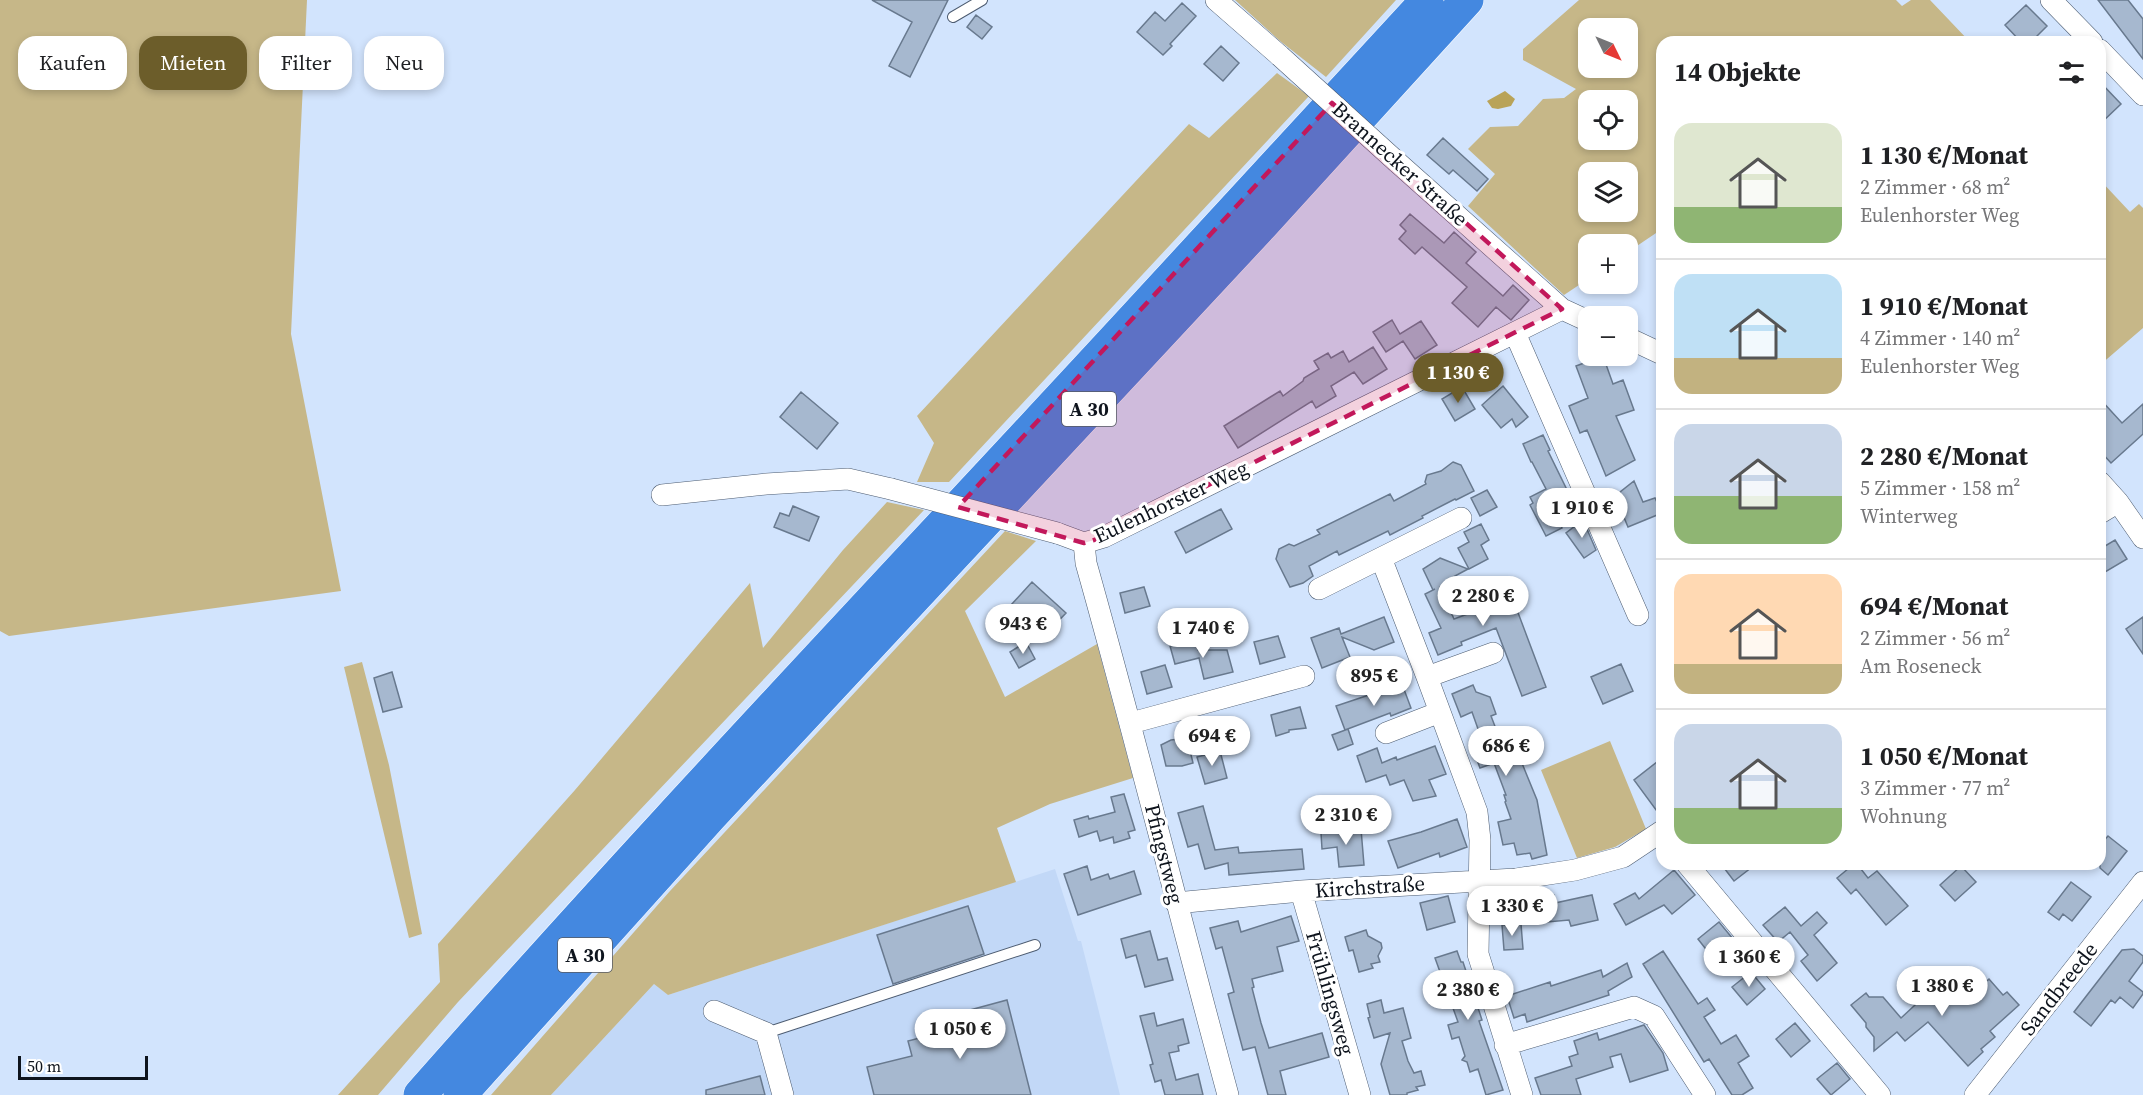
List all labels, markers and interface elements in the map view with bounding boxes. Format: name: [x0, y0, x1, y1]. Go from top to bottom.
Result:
north arrow: [1578, 18, 1638, 78]
map controls: [1578, 18, 1638, 366]
chip: Kaufen: [18, 36, 127, 90]
chip: Mieten: [139, 36, 247, 90]
chip: Filter: [259, 36, 352, 90]
chip: Neu: [364, 36, 444, 90]
text: 14 Objekte: [1674, 54, 1801, 90]
icon: filters: [2055, 56, 2088, 89]
button: locate: [1578, 90, 1638, 150]
street label: Brannecker Straße: [1326, 95, 1475, 233]
text: 1 130 €/Monat: [1860, 137, 2028, 173]
icon: home: [1722, 147, 1794, 219]
button: layers: [1578, 162, 1638, 222]
text: 2 Zimmer · 68 m²: [1860, 173, 2010, 201]
text: Eulenhorster Weg: [1860, 201, 2019, 229]
button: +: [1578, 234, 1638, 294]
text: 1 910 €/Monat: [1860, 288, 2028, 324]
icon: home: [1722, 298, 1794, 370]
button: −: [1578, 306, 1638, 366]
text: 4 Zimmer · 140 m²: [1860, 324, 2020, 352]
text: Eulenhorster Weg: [1860, 352, 2019, 380]
pin: 1 130 €: [1403, 353, 1513, 404]
text: 1 130 €: [1427, 358, 1489, 386]
road number: A 30: [1062, 392, 1116, 426]
text: 2 280 €/Monat: [1860, 438, 2028, 474]
icon: home: [1722, 448, 1794, 520]
street label: Eulenhorster Weg: [1089, 453, 1253, 550]
text: 5 Zimmer · 158 m²: [1860, 474, 2020, 502]
pin: 1 910 €: [1527, 488, 1637, 539]
text: 1 910 €: [1551, 493, 1613, 521]
text: Winterweg: [1860, 502, 1958, 530]
pin: 2 280 €: [1428, 576, 1538, 627]
text: 2 280 €: [1452, 581, 1514, 609]
text: 694 €/Monat: [1860, 588, 2008, 624]
icon: home: [1722, 598, 1794, 670]
pin: 943 €: [981, 604, 1065, 655]
pin: 1 740 €: [1148, 608, 1258, 659]
text: 943 €: [999, 609, 1047, 637]
text: 1 740 €: [1172, 613, 1234, 641]
text: 2 Zimmer · 56 m²: [1860, 624, 2010, 652]
text: Am Roseneck: [1860, 652, 1981, 680]
pin: 895 €: [1332, 656, 1416, 707]
text: 895 €: [1350, 661, 1398, 689]
pin: 694 €: [1170, 716, 1254, 767]
text: 694 €: [1188, 721, 1236, 749]
pin: 686 €: [1464, 726, 1548, 777]
text: 686 €: [1482, 731, 1530, 759]
text: 1 050 €/Monat: [1860, 738, 2028, 774]
icon: home: [1722, 748, 1794, 820]
text: 3 Zimmer · 77 m²: [1860, 774, 2010, 802]
pin: 2 310 €: [1291, 795, 1401, 846]
text: 2 310 €: [1315, 800, 1377, 828]
street label: Pfingstweg: [1138, 801, 1191, 907]
text: Wohnung: [1860, 802, 1947, 830]
street label: Kirchstraße: [1314, 868, 1426, 905]
pin: 1 330 €: [1457, 886, 1567, 937]
text: 1 330 €: [1481, 891, 1543, 919]
street label: Frühlingsweg: [1299, 927, 1362, 1058]
street label: Sandbreede: [2013, 936, 2104, 1041]
pin: 1 360 €: [1694, 937, 1804, 988]
road number: A 30: [558, 938, 612, 972]
text: 1 360 €: [1718, 942, 1780, 970]
pin: 1 380 €: [1887, 966, 1997, 1017]
pin: 2 380 €: [1413, 970, 1523, 1021]
text: 1 380 €: [1911, 971, 1973, 999]
text: 2 380 €: [1437, 975, 1499, 1003]
pin: 1 050 €: [905, 1009, 1015, 1060]
text: 1 050 €: [929, 1014, 991, 1042]
scale bar: [18, 1053, 148, 1080]
text: 50 m: [27, 1055, 61, 1077]

